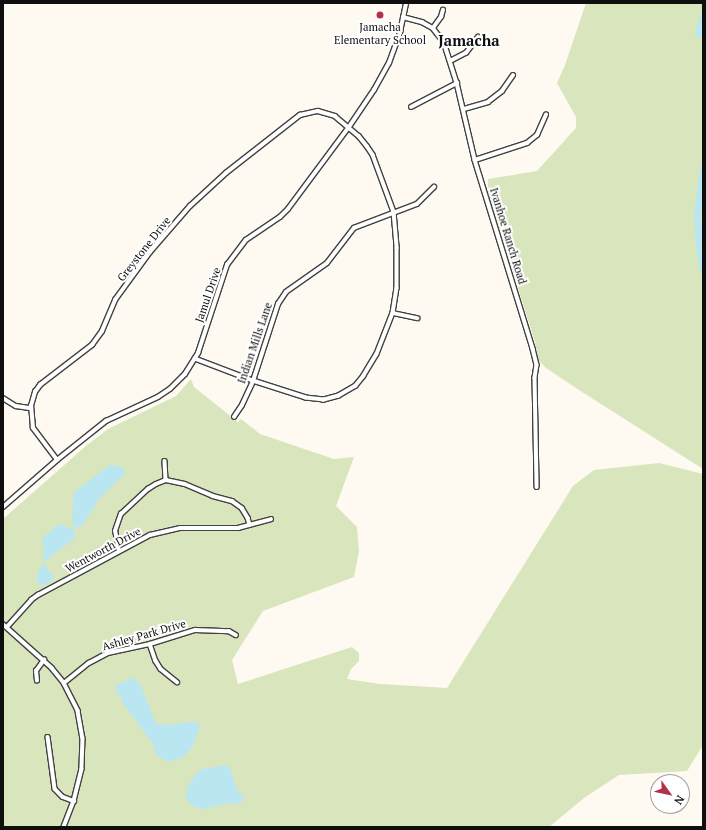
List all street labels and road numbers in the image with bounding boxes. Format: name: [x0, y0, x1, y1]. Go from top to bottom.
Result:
street label: Ivanhoe Ranch Road: [487, 186, 529, 286]
street label: Greystone Drive: [115, 214, 173, 284]
street label: Jamul Drive: [192, 266, 224, 324]
street label: Indian Mills Lane: [235, 301, 275, 385]
street label: Wentworth Drive: [63, 525, 143, 575]
street label: Ashley Park Drive: [101, 617, 187, 653]

